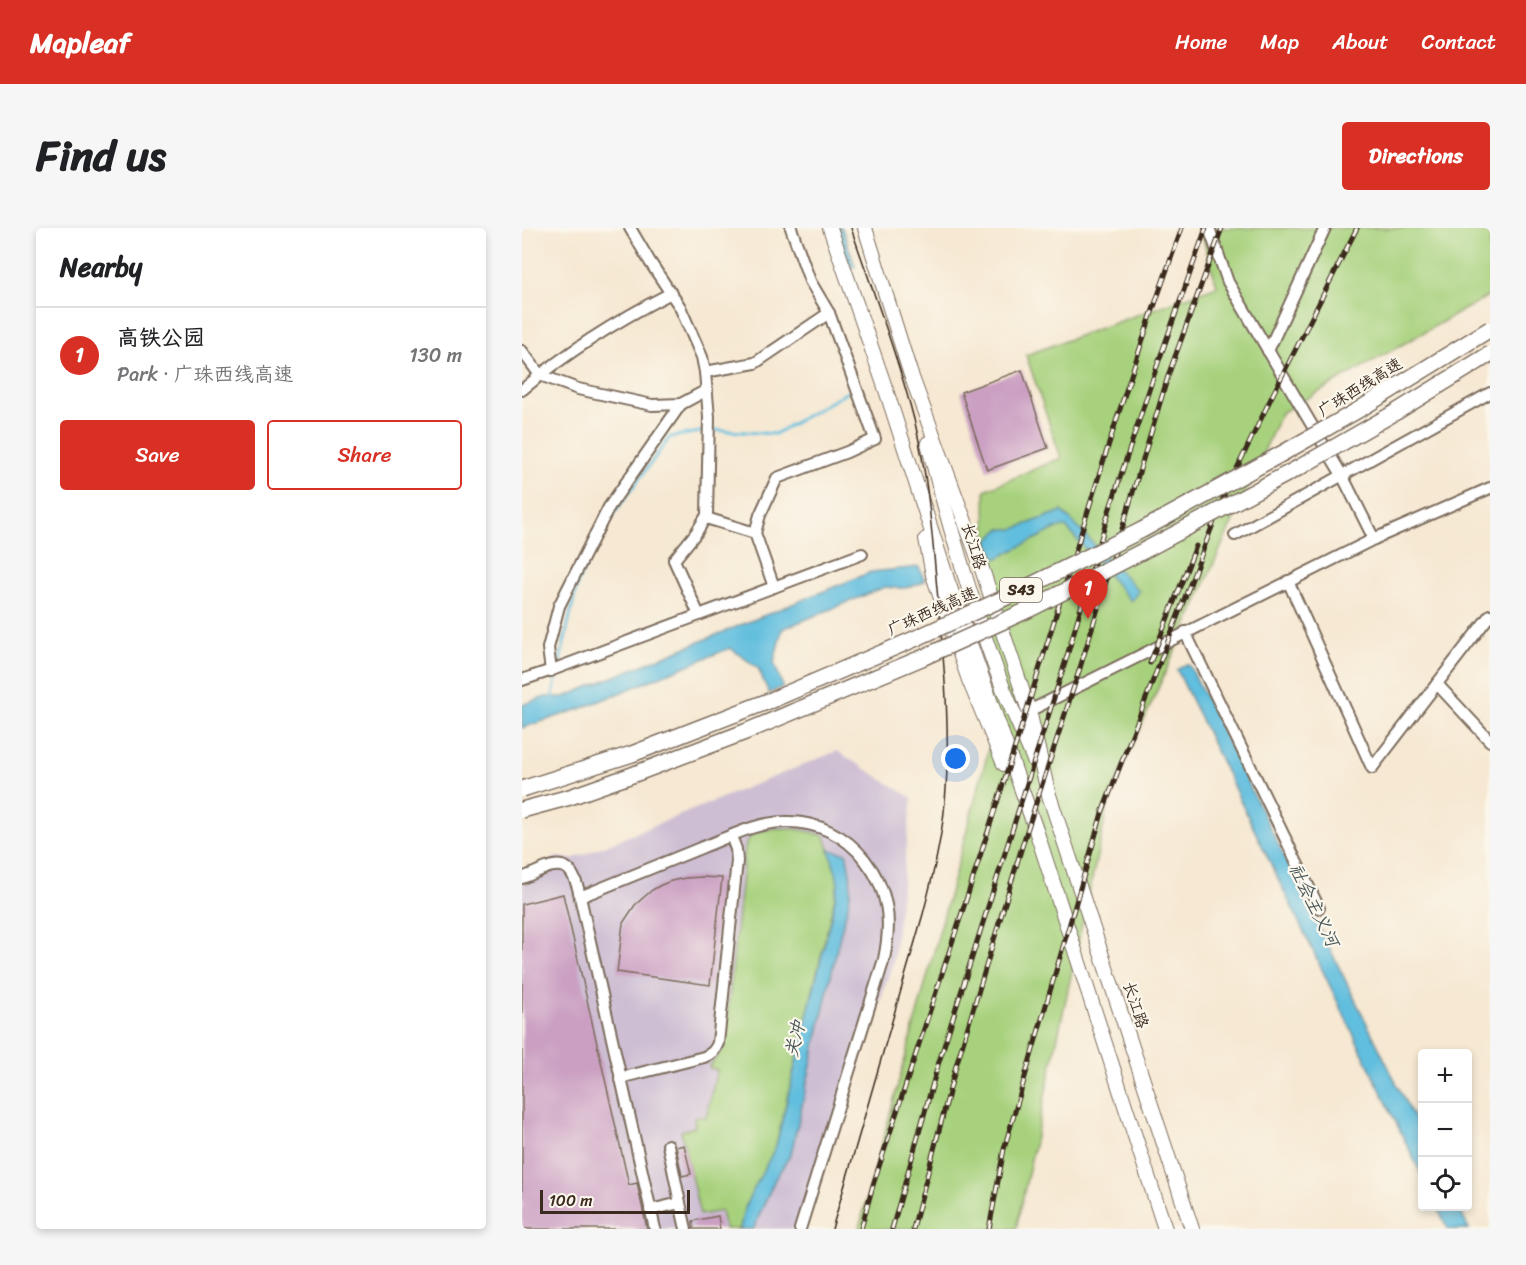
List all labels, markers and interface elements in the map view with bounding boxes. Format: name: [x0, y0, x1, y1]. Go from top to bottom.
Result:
text: Mapleaf: [30, 18, 130, 67]
text: Home: [1175, 23, 1227, 61]
text: Map: [1260, 23, 1299, 61]
text: About: [1332, 23, 1389, 61]
text: Contact: [1422, 23, 1496, 61]
text: Find us: [36, 119, 166, 193]
button: Directions: [1342, 122, 1490, 190]
text: Nearby: [60, 244, 142, 290]
text: 高铁公园: [117, 318, 205, 357]
text: 1: [75, 338, 84, 373]
text: 130 m: [409, 338, 462, 373]
street label: 广珠西线高速: [1312, 349, 1408, 425]
text: Park · 广珠西线高速: [117, 357, 294, 392]
button: Save: [60, 420, 255, 490]
button: Share: [267, 420, 462, 490]
street label: 长江路: [953, 519, 995, 573]
pin: 1: [1068, 570, 1108, 619]
street label: 广珠西线高速: [882, 578, 982, 644]
road number: S43: [1000, 578, 1042, 602]
your location: [941, 744, 970, 773]
water label: 社会主义河: [1280, 858, 1349, 955]
street label: 长江路: [1115, 978, 1157, 1032]
water label: 关冲: [775, 1016, 815, 1060]
map controls: [1418, 1049, 1472, 1211]
button: +: [1418, 1049, 1472, 1103]
button: −: [1418, 1103, 1472, 1157]
button: locate: [1418, 1157, 1472, 1211]
text: 100 m: [549, 1186, 593, 1215]
scale bar: [540, 1187, 690, 1214]

